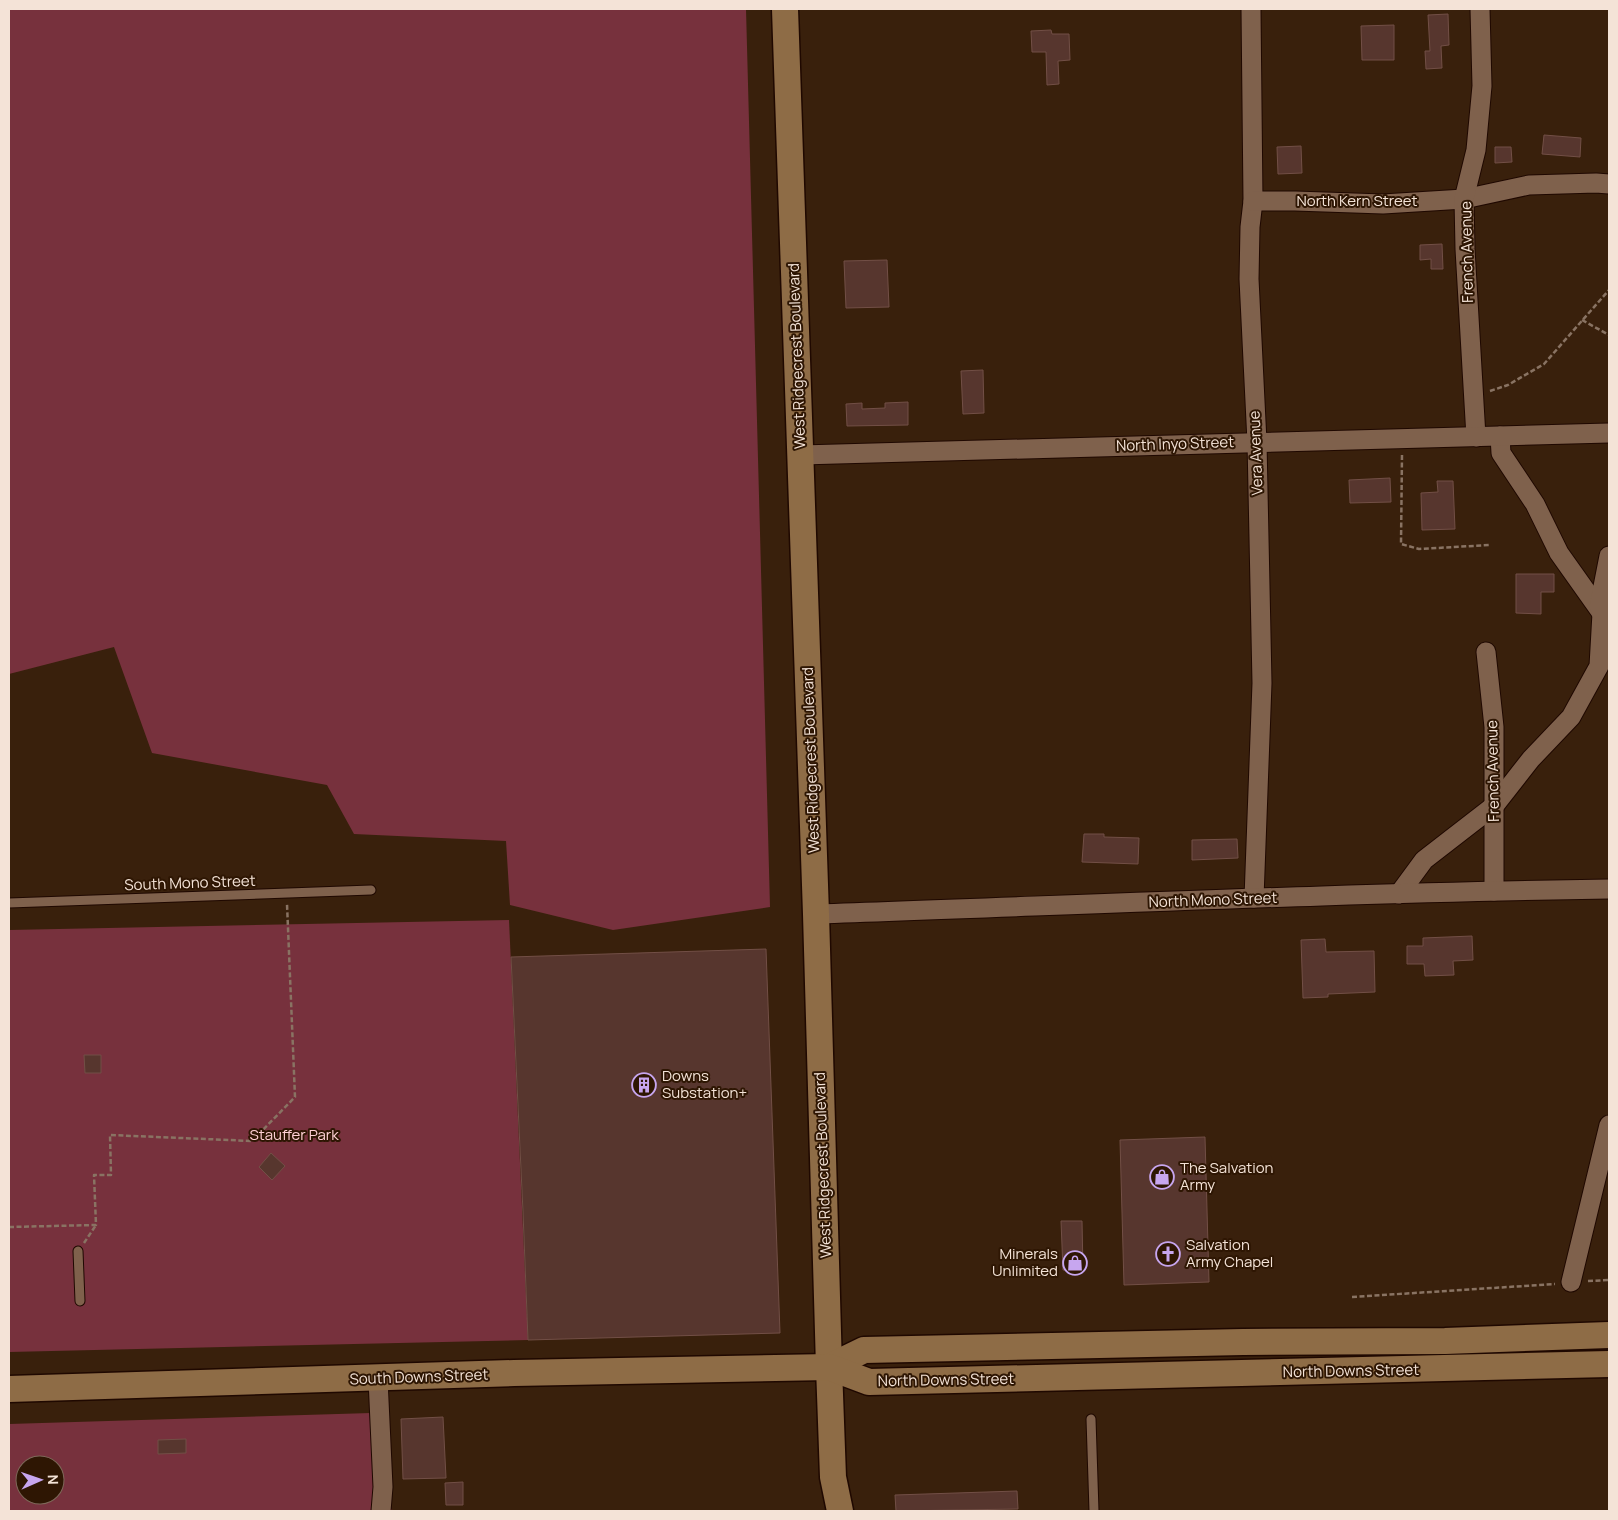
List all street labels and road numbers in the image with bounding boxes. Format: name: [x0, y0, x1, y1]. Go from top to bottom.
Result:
street label: North Kern Street: [1297, 190, 1417, 211]
street label: French Avenue: [1455, 201, 1478, 303]
street label: West Ridgecrest Boulevard: [783, 263, 810, 449]
street label: Vera Avenue: [1244, 410, 1267, 496]
street label: North Inyo Street: [1116, 431, 1234, 456]
street label: West Ridgecrest Boulevard: [797, 667, 824, 853]
street label: French Avenue: [1481, 720, 1504, 822]
street label: South Mono Street: [124, 870, 256, 895]
street label: North Mono Street: [1148, 887, 1278, 912]
street label: West Ridgecrest Boulevard: [809, 1072, 836, 1258]
street label: North Downs Street: [1283, 1359, 1419, 1382]
street label: South Downs Street: [349, 1364, 489, 1389]
street label: North Downs Street: [878, 1368, 1014, 1391]

